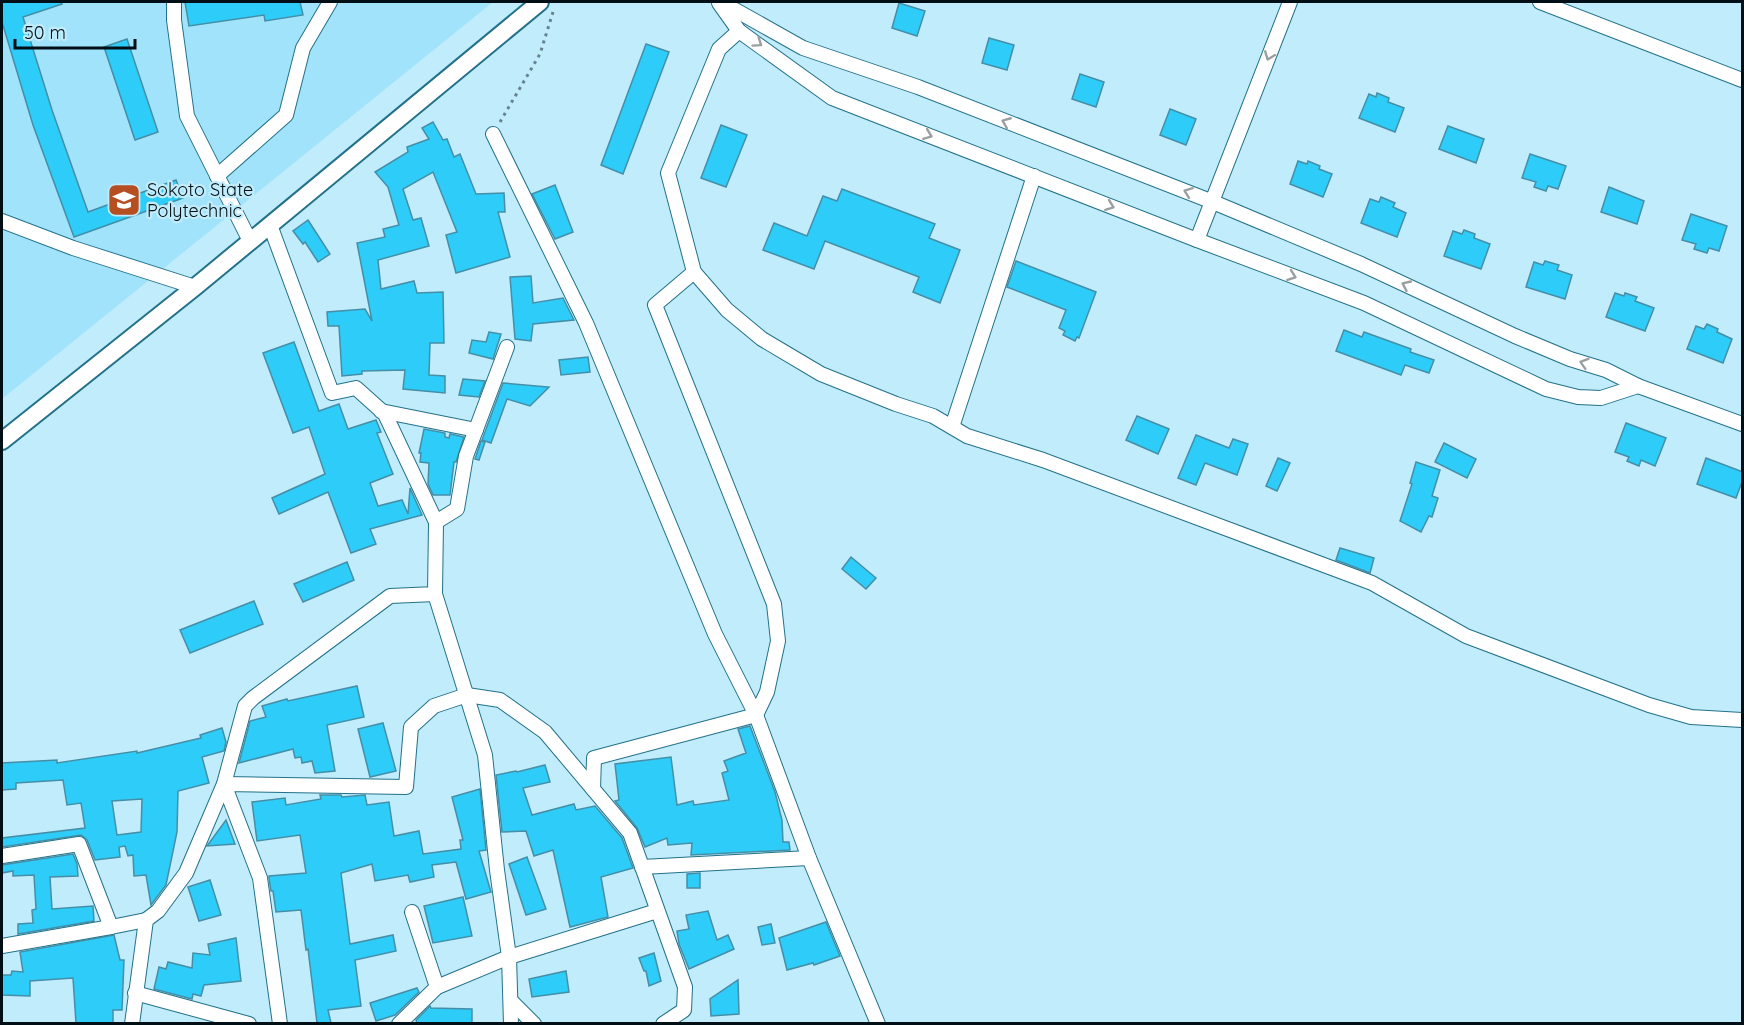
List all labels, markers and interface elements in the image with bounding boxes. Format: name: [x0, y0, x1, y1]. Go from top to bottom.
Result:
scale bar: [15, 12, 135, 50]
text: 50 m: [24, 21, 66, 44]
one-way arrow: [751, 36, 762, 47]
one-way arrow: [1264, 50, 1276, 61]
one-way arrow: [1001, 117, 1012, 129]
one-way arrow: [922, 128, 933, 140]
place label: Sokoto State Polytechnic: [147, 178, 253, 222]
school or university icon: Sokoto State Polytechnic: [106, 182, 142, 218]
one-way arrow: [1183, 187, 1194, 200]
one-way arrow: [1103, 199, 1114, 211]
one-way arrow: [1285, 269, 1296, 281]
one-way arrow: [1402, 280, 1413, 292]
one-way arrow: [1579, 358, 1590, 370]

